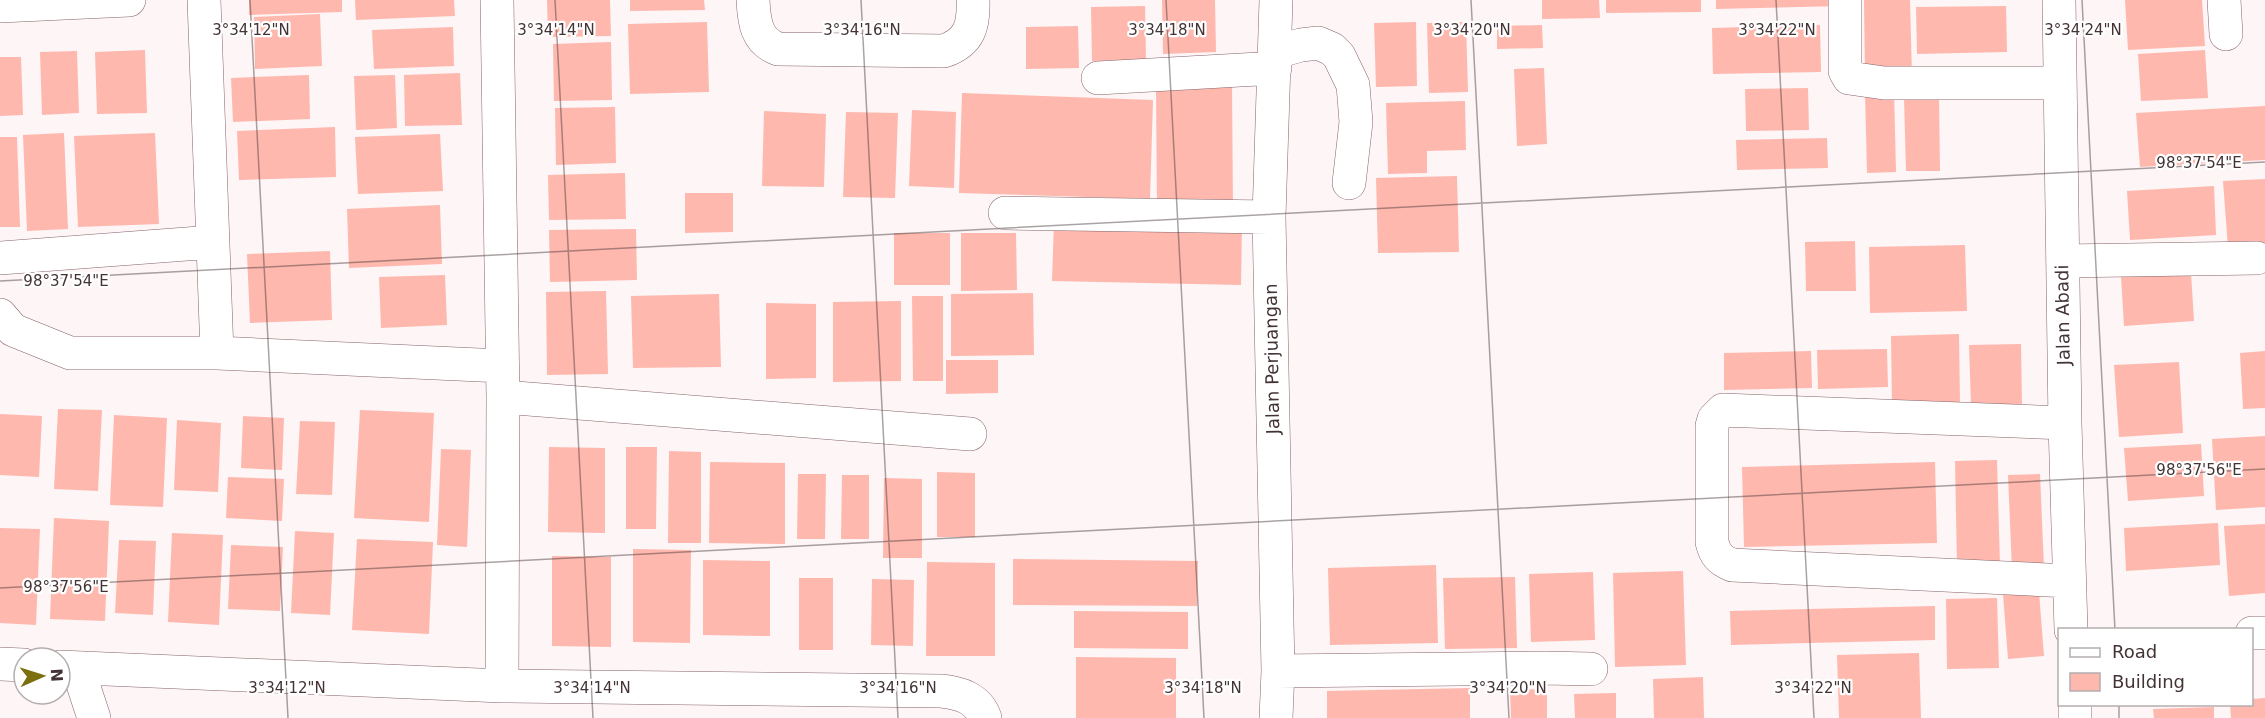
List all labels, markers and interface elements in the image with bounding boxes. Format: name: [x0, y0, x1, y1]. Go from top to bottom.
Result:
text: 3°34'12"N: [212, 21, 290, 39]
text: 3°34'14"N: [517, 21, 595, 39]
text: 3°34'16"N: [823, 21, 901, 39]
text: 3°34'18"N: [1128, 21, 1206, 39]
text: 3°34'20"N: [1433, 21, 1511, 39]
text: 3°34'22"N: [1738, 21, 1816, 39]
text: 3°34'24"N: [2044, 21, 2122, 39]
text: 98°37'54"E: [2156, 154, 2242, 172]
street label: Jalan Abadi: [2051, 264, 2074, 367]
text: 98°37'54"E: [23, 272, 109, 290]
street label: Jalan Perjuangan: [1260, 283, 1283, 436]
text: 98°37'56"E: [2156, 461, 2242, 479]
text: 98°37'56"E: [23, 578, 109, 596]
legend: [2058, 628, 2253, 706]
text: Road: [2112, 641, 2157, 662]
north arrow: [12, 646, 72, 706]
text: N: [47, 668, 66, 682]
text: Building: [2112, 671, 2185, 692]
text: 3°34'12"N: [248, 679, 326, 697]
text: 3°34'14"N: [553, 679, 631, 697]
text: 3°34'16"N: [859, 679, 937, 697]
text: 3°34'18"N: [1164, 679, 1242, 697]
text: 3°34'20"N: [1469, 679, 1547, 697]
text: 3°34'22"N: [1774, 679, 1852, 697]

